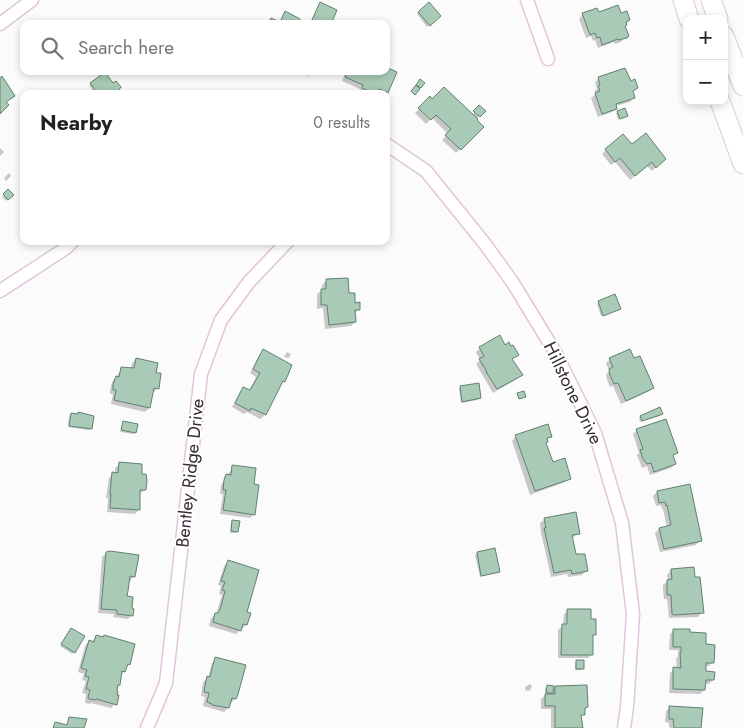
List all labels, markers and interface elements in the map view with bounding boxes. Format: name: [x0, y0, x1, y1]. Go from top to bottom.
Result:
map controls: [683, 15, 728, 105]
button: +: [683, 15, 728, 60]
search box: [20, 20, 390, 75]
icon: search: [38, 34, 66, 62]
text: Search here: [78, 34, 174, 61]
button: −: [683, 60, 728, 105]
text: Nearby: [40, 108, 112, 138]
text: 0 results: [313, 111, 370, 134]
street label: Hillstone Drive: [537, 337, 609, 449]
street label: Bentley Ridge Drive: [169, 397, 211, 549]

